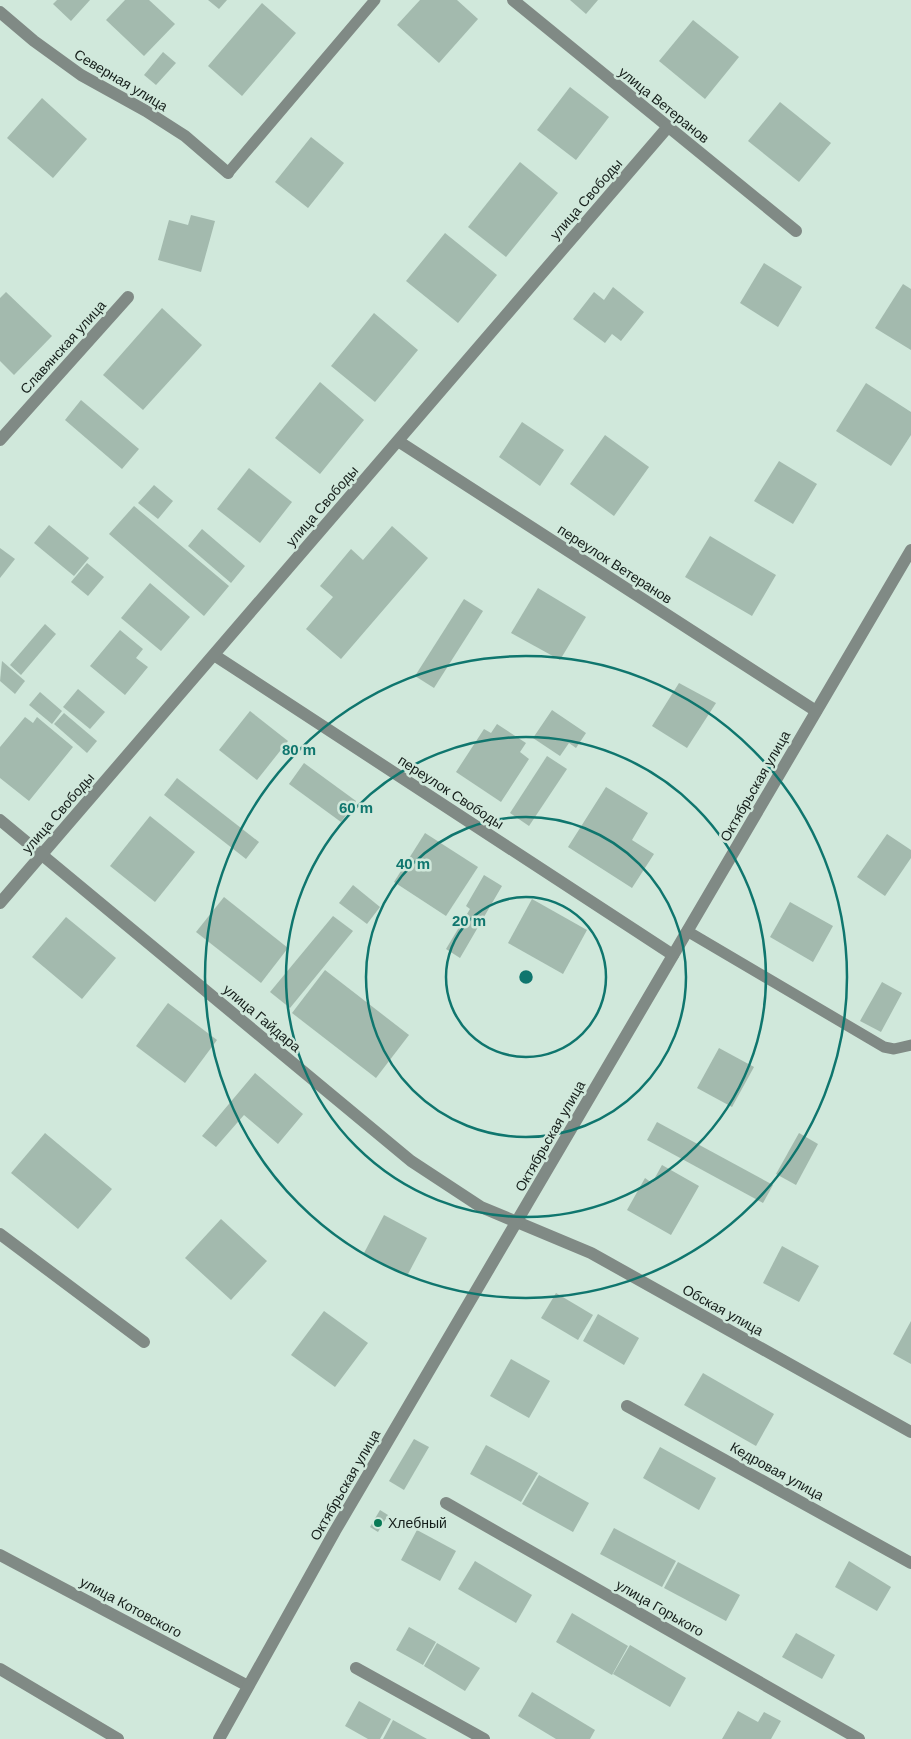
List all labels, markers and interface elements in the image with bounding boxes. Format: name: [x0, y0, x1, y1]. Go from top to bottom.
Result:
street label: Северная улица: [71, 46, 171, 114]
street label: улица Ветеранов: [616, 64, 712, 146]
street label: улица Свободы: [547, 156, 625, 242]
street label: Славянская улица: [17, 297, 109, 397]
street label: улица Свободы: [283, 463, 361, 549]
street label: переулок Ветеранов: [555, 521, 675, 607]
street label: Октябрьская улица: [717, 728, 793, 844]
text: 80 m: [282, 741, 316, 758]
street label: переулок Свободы: [395, 752, 507, 832]
street label: улица Свободы: [19, 770, 97, 856]
text: 60 m: [339, 799, 373, 816]
text: 40 m: [396, 855, 430, 872]
text: 20 m: [452, 912, 486, 929]
centre of rings: [517, 968, 535, 986]
street label: улица Гайдара: [220, 981, 304, 1055]
street label: Октябрьская улица: [512, 1078, 588, 1194]
street label: Обская улица: [680, 1281, 766, 1339]
street label: Октябрьская улица: [307, 1427, 383, 1543]
street label: Кедровая улица: [727, 1439, 827, 1503]
place label: Хлебный: [388, 1515, 447, 1531]
marker: Хлебный: [372, 1517, 384, 1529]
street label: улица Котовского: [77, 1573, 185, 1641]
street label: улица Горького: [613, 1576, 707, 1640]

